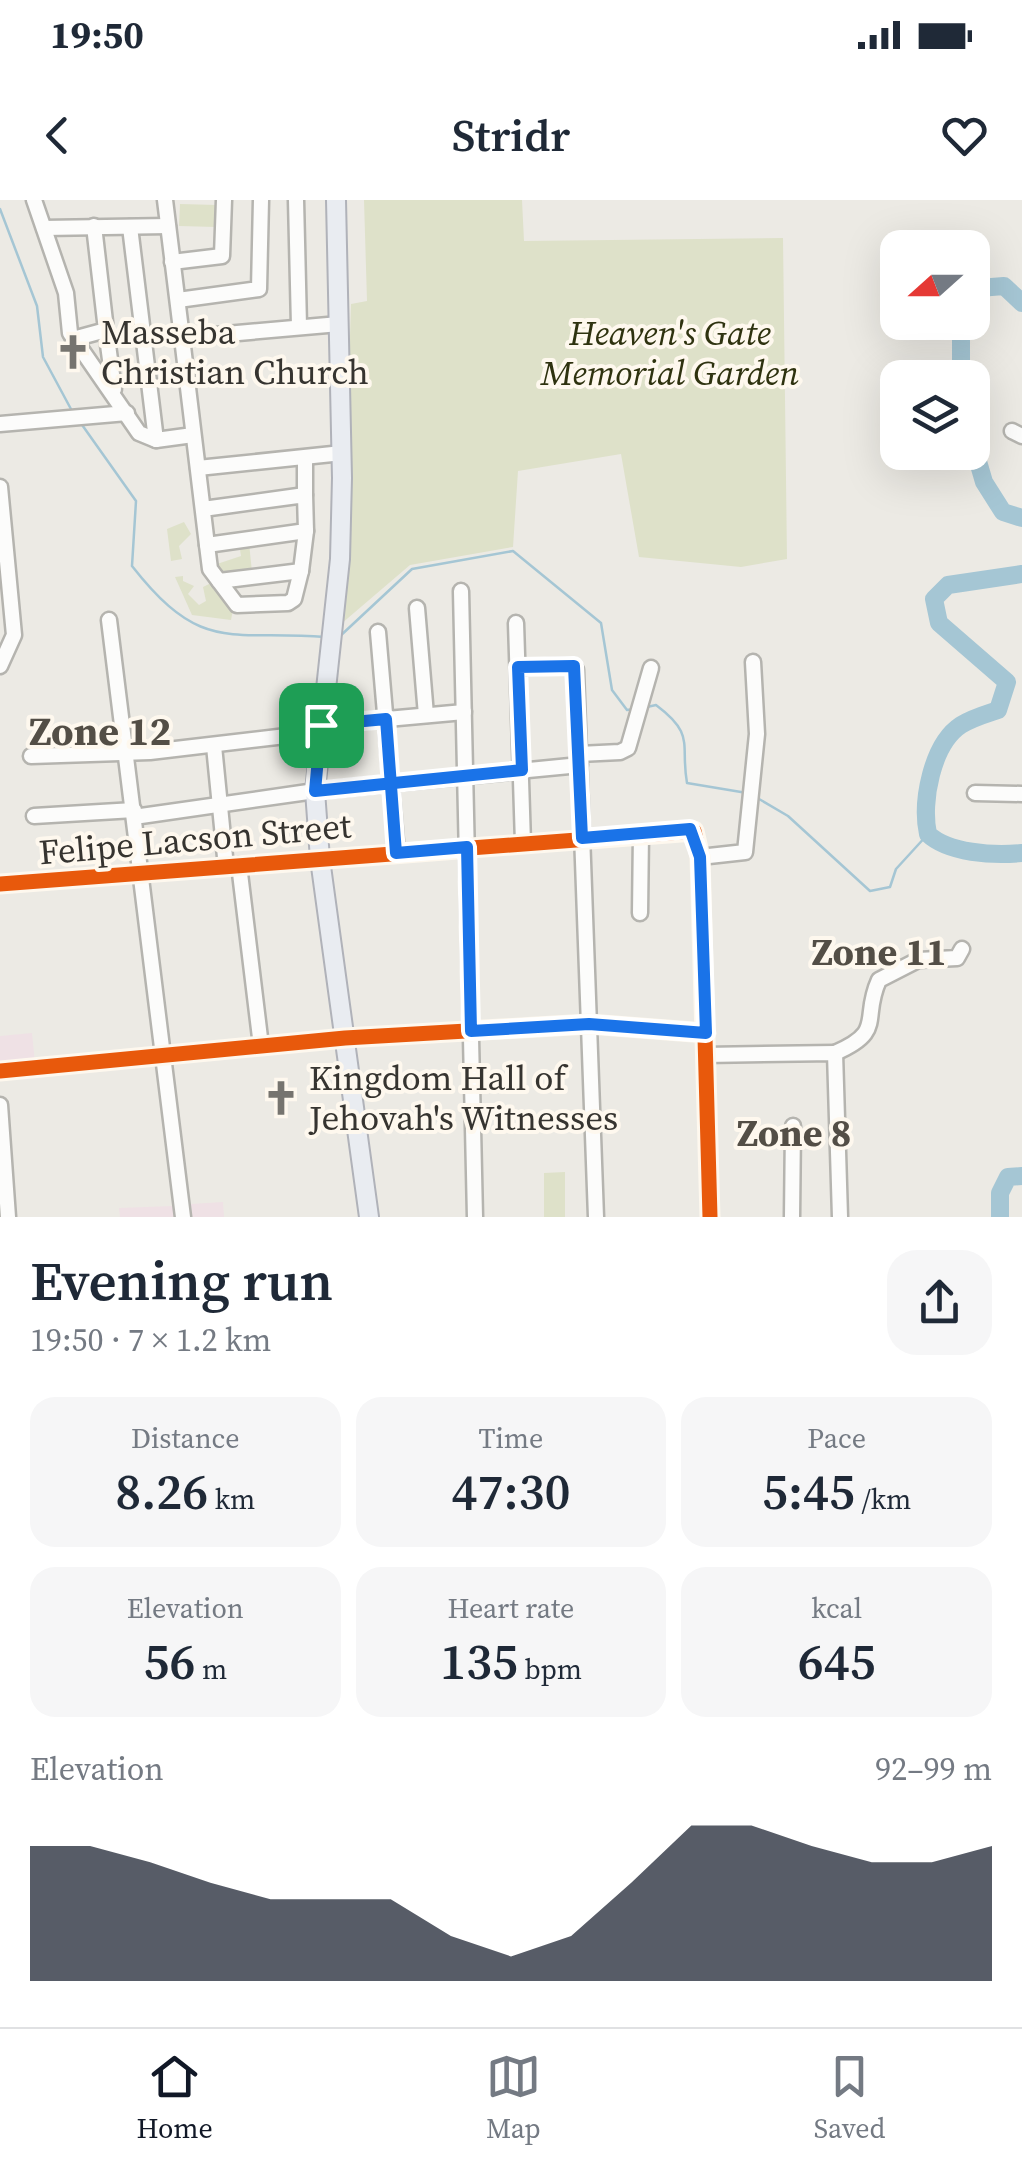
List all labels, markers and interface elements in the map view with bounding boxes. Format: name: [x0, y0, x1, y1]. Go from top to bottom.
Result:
text: 19:50: [50, 9, 144, 61]
text: Stridr: [452, 104, 570, 166]
icon: back: [30, 108, 85, 163]
icon: heart: [937, 108, 992, 163]
north arrow: [880, 230, 990, 340]
map controls: [880, 230, 990, 470]
place label: Masseba Christian Church: [101, 308, 369, 396]
park label: Heaven's Gate Memorial Garden: [540, 309, 799, 397]
church icon: Masseba Christian Church: [54, 333, 92, 371]
button: layers: [880, 360, 990, 470]
pin: [279, 683, 364, 768]
icon: arrive: [294, 698, 349, 753]
district label: Zone 12: [29, 704, 171, 758]
street label: Felipe Lacson Street: [37, 801, 354, 877]
district label: Zone 11: [811, 926, 947, 978]
place label: Kingdom Hall of Jehovah's Witnesses: [308, 1054, 618, 1142]
church icon: Kingdom Hall of Jehovah's Witnesses: [262, 1079, 300, 1117]
district label: Zone 8: [737, 1107, 851, 1159]
text: Evening run: [30, 1243, 333, 1318]
button: share: [887, 1250, 992, 1355]
text: 19:50 · 7 × 1.2 km: [30, 1318, 271, 1362]
text: Distance: [131, 1419, 240, 1457]
text: Time: [479, 1419, 543, 1457]
text: Pace: [807, 1419, 866, 1457]
text: 8.26: [115, 1457, 208, 1526]
text: 47:30: [451, 1457, 570, 1526]
text: 5:45: [762, 1457, 855, 1526]
text: km: [208, 1480, 255, 1518]
text: /km: [855, 1480, 911, 1518]
text: Elevation: [127, 1589, 244, 1627]
text: Heart rate: [448, 1589, 574, 1627]
text: kcal: [811, 1589, 862, 1627]
text: 56: [143, 1627, 195, 1696]
text: 135: [440, 1627, 518, 1696]
text: 645: [798, 1627, 876, 1696]
text: m: [195, 1650, 227, 1688]
text: bpm: [518, 1650, 582, 1688]
text: Elevation: [30, 1747, 164, 1791]
text: 92–99 m: [875, 1747, 992, 1791]
tab: Home: [136, 2049, 213, 2147]
tab: Map: [486, 2049, 541, 2147]
tab: Saved: [814, 2049, 886, 2147]

